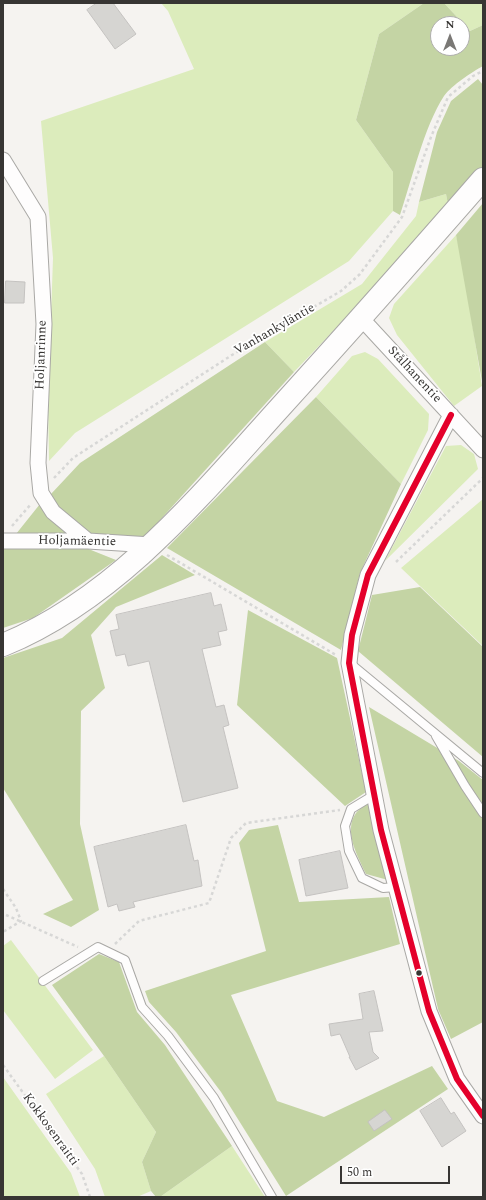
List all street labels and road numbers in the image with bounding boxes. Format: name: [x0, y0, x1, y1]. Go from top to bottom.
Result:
street label: Vanhankyläntie: [232, 301, 318, 359]
street label: Holjanrinne: [33, 320, 51, 390]
street label: Stålhanentie: [384, 343, 444, 407]
street label: Holjamäentie: [38, 534, 116, 550]
street label: Kokkosenraitti: [19, 1091, 81, 1169]

